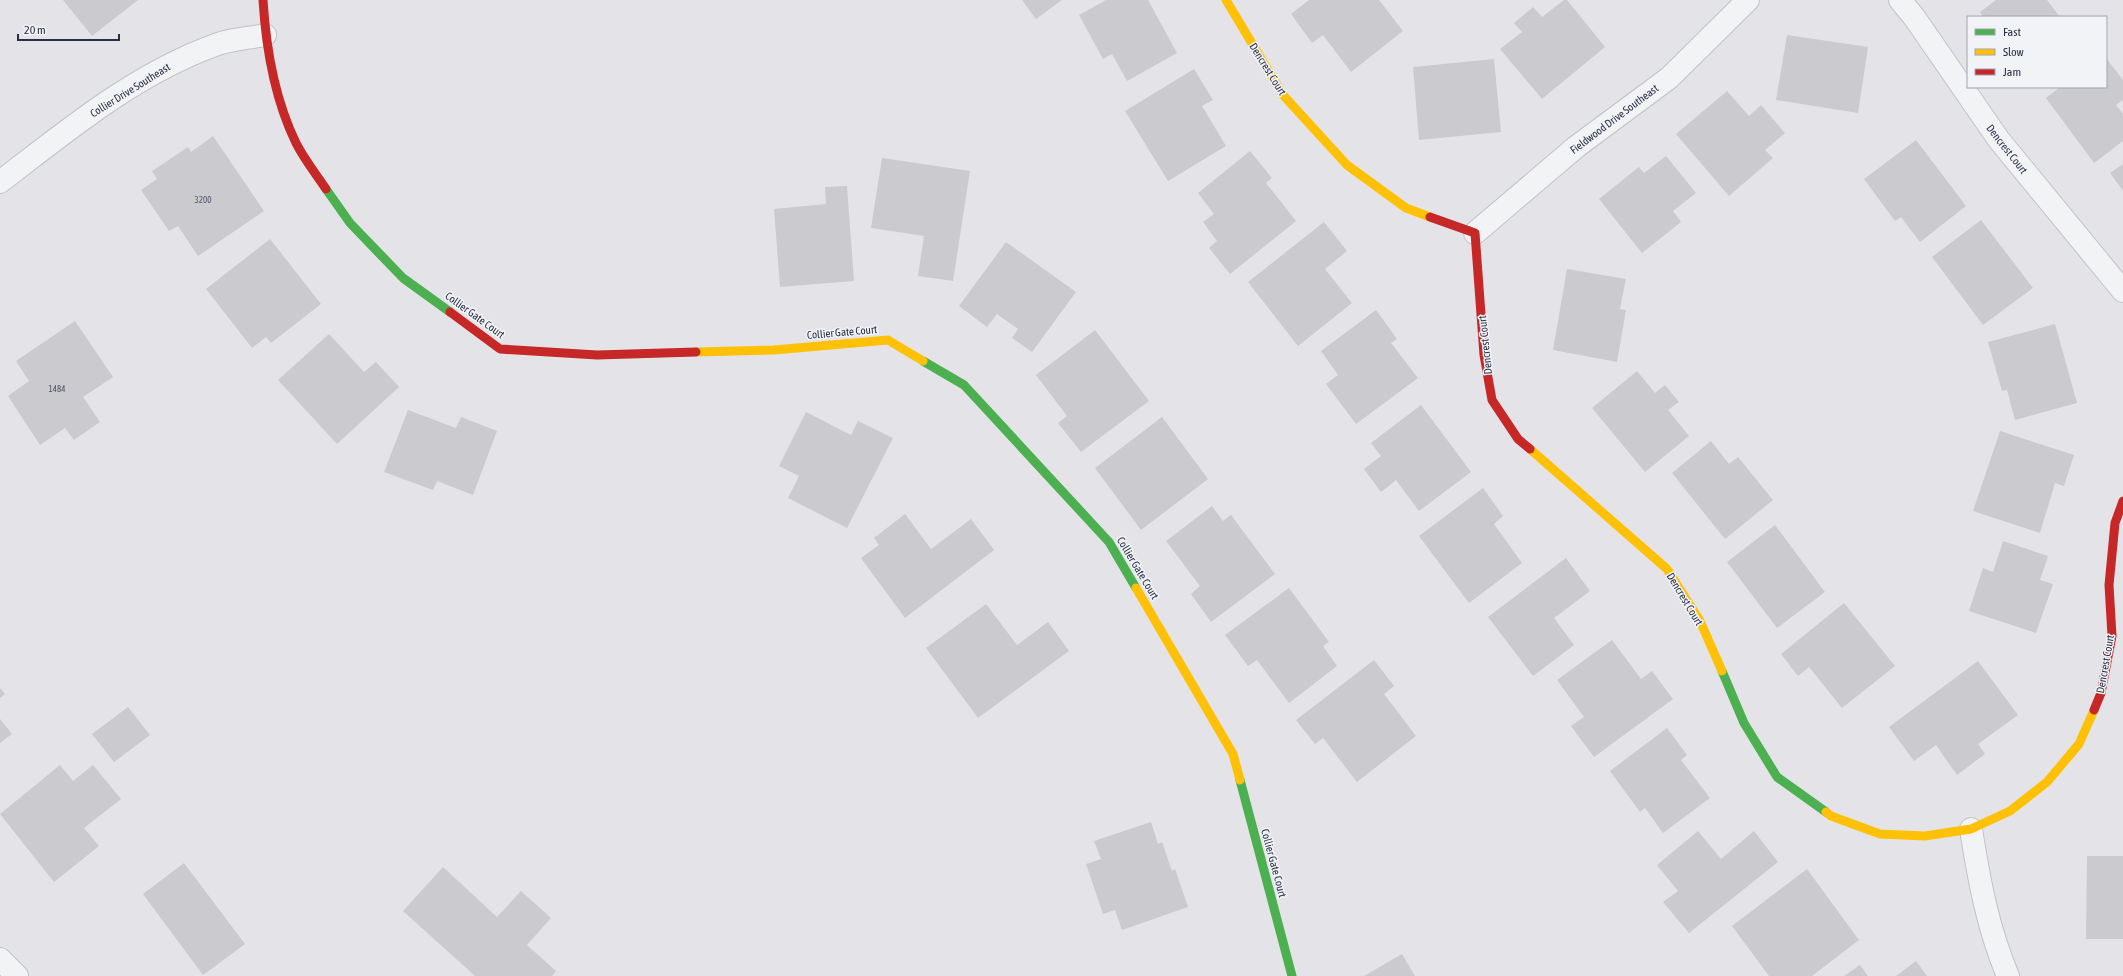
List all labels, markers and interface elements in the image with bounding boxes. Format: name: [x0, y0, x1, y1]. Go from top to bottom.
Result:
scale bar: [18, 16, 119, 42]
legend: [1967, 16, 2107, 88]
text: 20 m: [24, 23, 46, 37]
text: Fast: [2003, 25, 2021, 39]
street label: Dencrest Court: [1247, 41, 1289, 97]
text: Slow: [2003, 45, 2024, 59]
street label: Collier Drive Southeast: [88, 61, 172, 119]
text: Jam: [2003, 65, 2021, 79]
street label: Fieldwood Drive Southeast: [1568, 82, 1660, 156]
street label: Dencrest Court: [1984, 122, 2030, 176]
house number: 3200: [195, 195, 211, 205]
street label: Collier Gate Court: [443, 289, 507, 341]
street label: Dencrest Court: [1476, 315, 1494, 375]
street label: Collier Gate Court: [806, 323, 878, 341]
house number: 1484: [49, 384, 65, 394]
street label: Collier Gate Court: [1115, 535, 1161, 601]
street label: Dencrest Court: [1665, 571, 1705, 627]
street label: Dencrest Court: [2094, 634, 2116, 694]
street label: Collier Gate Court: [1259, 827, 1289, 899]

